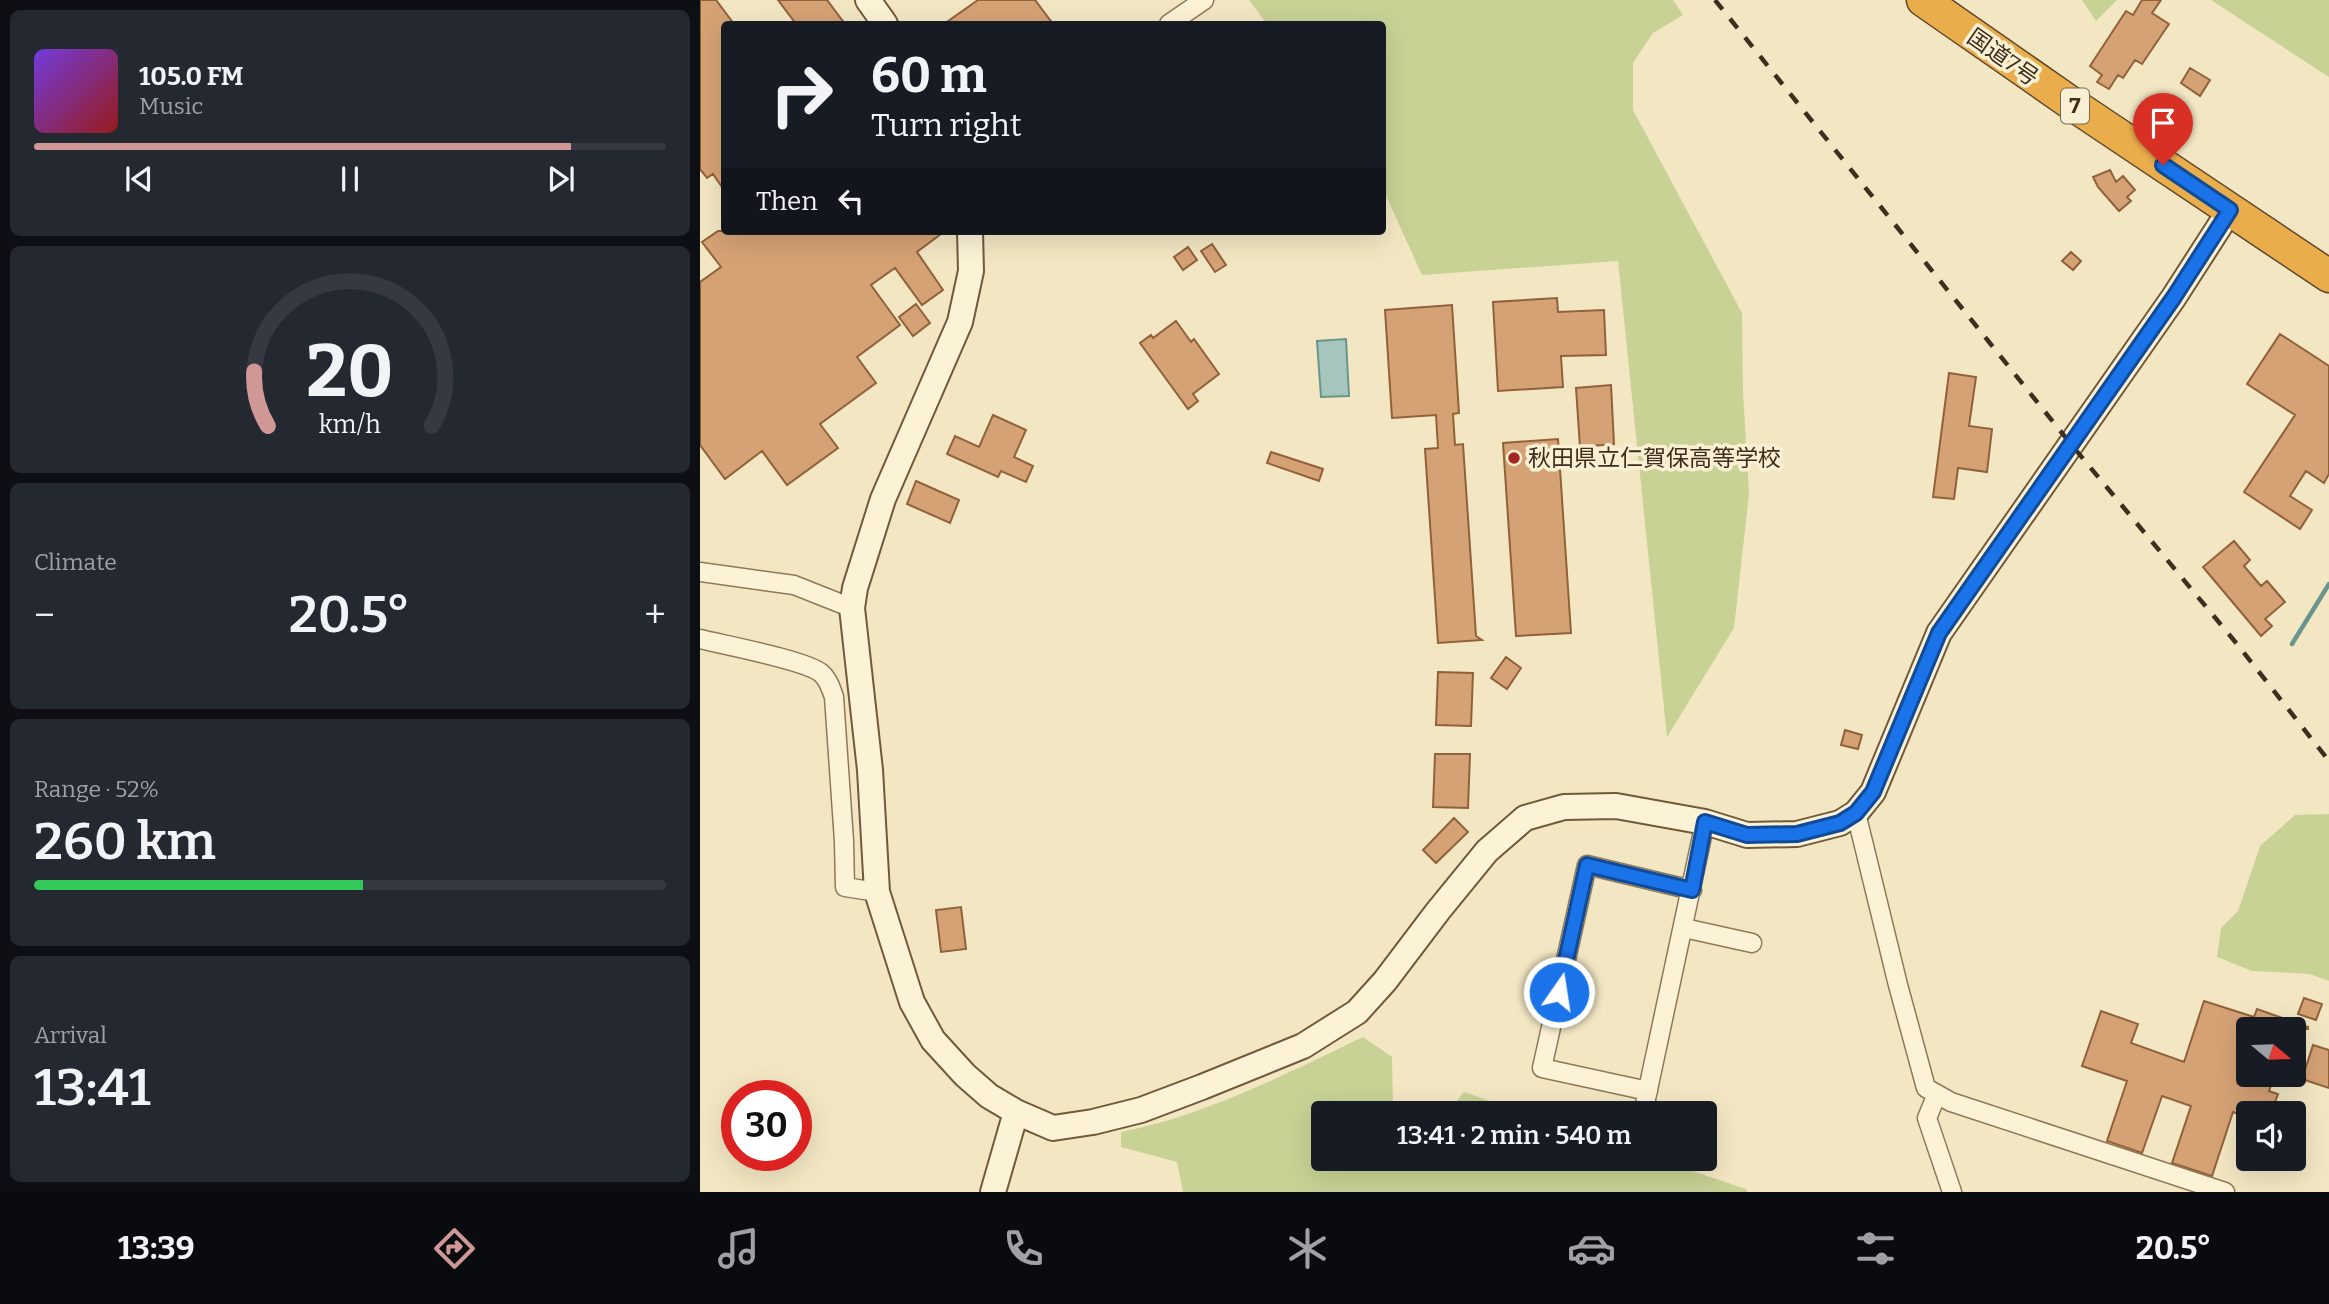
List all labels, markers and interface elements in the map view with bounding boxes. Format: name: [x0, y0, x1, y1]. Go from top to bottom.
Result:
street label: 国道7号: [1962, 22, 2044, 92]
text: 60 m: [871, 46, 987, 105]
icon: right: [756, 49, 847, 140]
text: 105.0 FM: [139, 61, 244, 92]
road number: 7: [2061, 88, 2089, 124]
text: Music: [139, 92, 203, 120]
pin: [2133, 93, 2193, 165]
icon: arrive: [2144, 104, 2182, 142]
text: Turn right: [871, 106, 1022, 144]
icon: previous: [120, 160, 158, 198]
icon: pause: [331, 160, 369, 198]
icon: next: [542, 160, 580, 198]
icon: left: [832, 182, 870, 220]
text: Then: [756, 186, 818, 217]
text: 20: [306, 328, 394, 415]
text: km/h: [319, 409, 381, 439]
place label: 秋田県立仁賀保高等学校: [1528, 444, 1781, 472]
marker: 秋田県立仁賀保高等学校: [1506, 450, 1522, 466]
text: Climate: [34, 548, 117, 576]
text: 20.5°: [289, 583, 411, 646]
text: −: [34, 592, 55, 638]
text: +: [644, 592, 666, 638]
text: Range · 52%: [34, 775, 159, 803]
text: 260 km: [34, 810, 216, 873]
position arrow: [1522, 955, 1596, 1029]
north arrow: [2236, 1017, 2306, 1087]
map controls: [2236, 1017, 2306, 1171]
text: Arrival: [34, 1021, 107, 1049]
text: 13:41: [34, 1056, 151, 1119]
speed limit sign: 30: [721, 1080, 812, 1171]
button: sound: [2236, 1101, 2306, 1171]
text: 13:41 · 2 min · 540 m: [1397, 1120, 1631, 1151]
icon: directions: [430, 1224, 479, 1273]
icon: music: [714, 1224, 763, 1273]
icon: phone: [999, 1224, 1048, 1273]
icon: climate: [1283, 1224, 1332, 1273]
icon: car: [1567, 1224, 1616, 1273]
icon: filters: [1851, 1224, 1900, 1273]
text: 13:39: [118, 1229, 195, 1267]
text: 20.5°: [2136, 1229, 2211, 1267]

